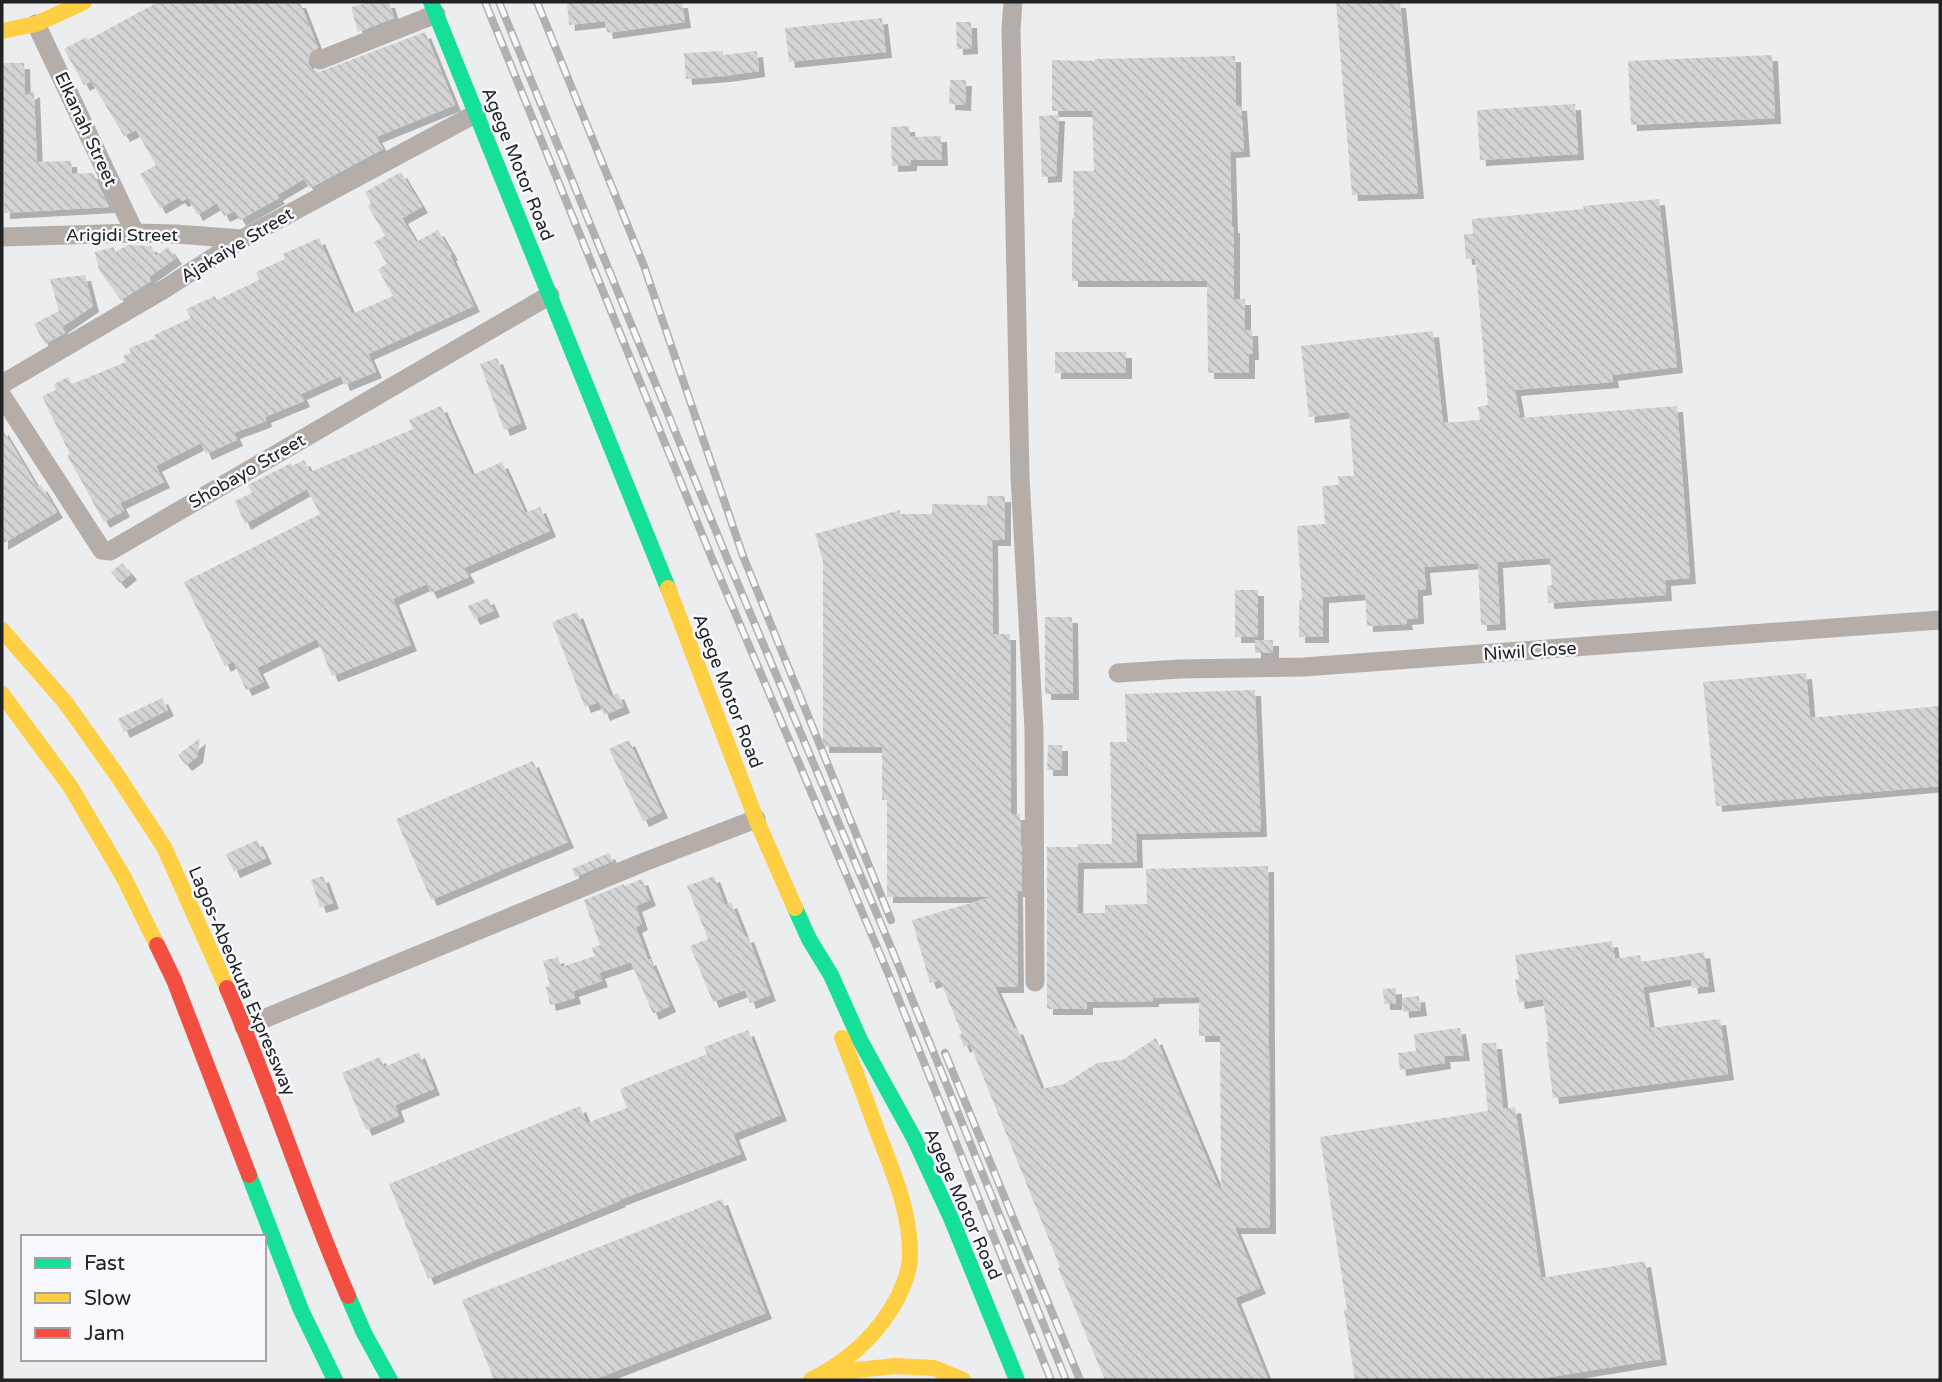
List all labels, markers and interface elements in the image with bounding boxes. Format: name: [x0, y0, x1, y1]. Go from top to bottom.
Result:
street label: Elkanah Street: [50, 68, 122, 190]
street label: Agege Motor Road: [477, 84, 559, 244]
street label: Ajakaiye Street: [176, 203, 298, 287]
street label: Arigidi Street: [66, 224, 178, 246]
street label: Shobayo Street: [185, 429, 309, 513]
street label: Agege Motor Road: [688, 611, 768, 771]
street label: Niwil Close: [1483, 637, 1577, 665]
street label: Lagos-Abeokuta Expressway: [184, 863, 301, 1099]
street label: Agege Motor Road: [920, 1125, 1006, 1283]
legend: [21, 1235, 266, 1361]
text: Fast: [84, 1251, 125, 1276]
text: Slow: [84, 1286, 132, 1311]
text: Jam: [84, 1321, 125, 1346]

